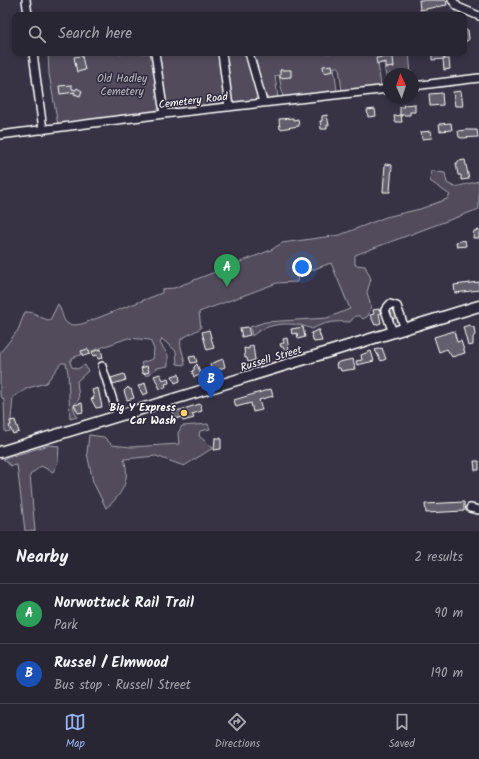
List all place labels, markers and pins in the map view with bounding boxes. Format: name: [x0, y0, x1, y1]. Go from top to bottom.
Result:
pin: A: [214, 254, 240, 287]
pin: B: [198, 366, 224, 399]
place label: Big Y Express Car Wash: [110, 399, 177, 430]
marker: Big Y Express Car Wash: [179, 408, 189, 418]

